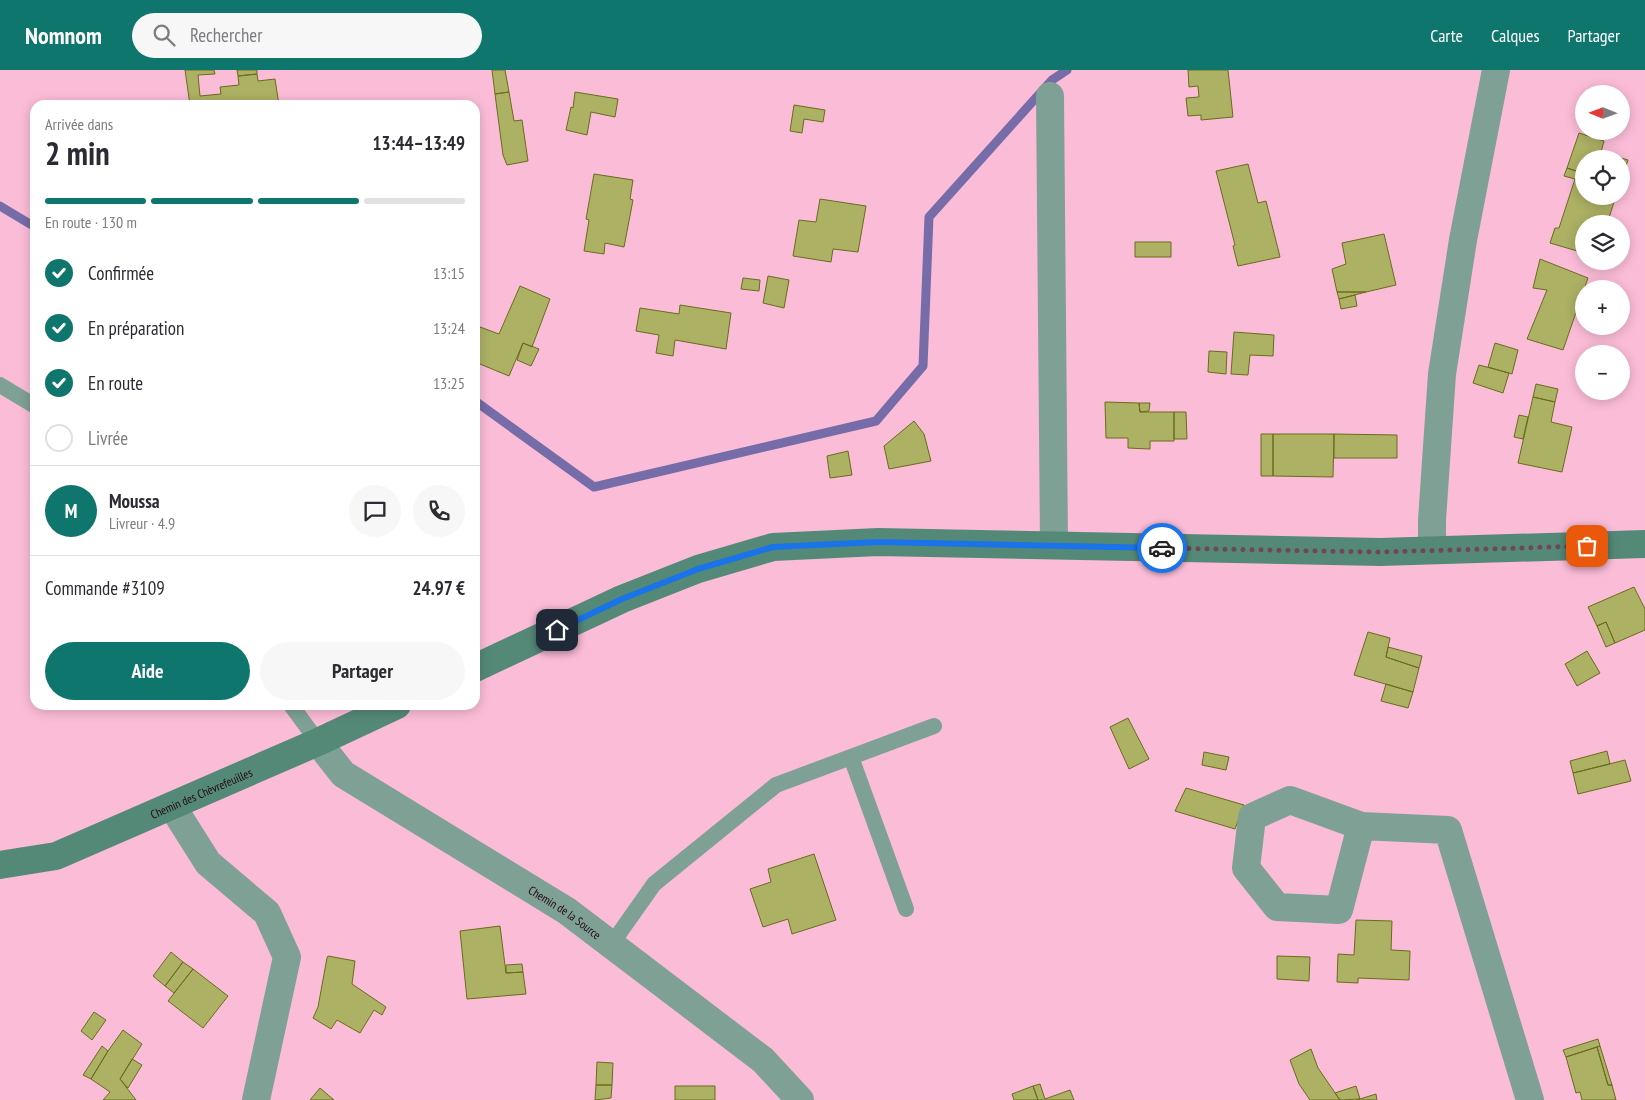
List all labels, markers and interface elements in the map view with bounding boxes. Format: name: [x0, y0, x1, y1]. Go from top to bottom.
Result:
search box: [132, 13, 482, 58]
text: Nomnom: [25, 20, 102, 51]
icon: search: [150, 21, 178, 49]
text: Rechercher: [190, 23, 262, 47]
text: Carte: [1430, 24, 1463, 47]
text: Calques: [1491, 24, 1540, 47]
text: Partager: [1568, 24, 1620, 47]
north arrow: [1575, 85, 1630, 140]
map controls: [1575, 85, 1630, 400]
text: Arrivée dans: [45, 114, 113, 134]
text: 13:44–13:49: [372, 131, 465, 155]
text: 2 min: [45, 132, 110, 174]
button: locate: [1575, 150, 1630, 205]
text: En route · 130 m: [45, 212, 137, 232]
button: layers: [1575, 215, 1630, 270]
icon: check: [45, 259, 73, 287]
text: Confirmée: [88, 261, 154, 285]
text: 13:15: [433, 263, 465, 283]
button: +: [1575, 280, 1630, 335]
icon: check: [45, 314, 73, 342]
text: En préparation: [88, 316, 184, 340]
text: 13:24: [433, 318, 465, 338]
button: −: [1575, 345, 1630, 400]
icon: check: [45, 369, 73, 397]
text: En route: [88, 371, 143, 395]
text: 13:25: [433, 373, 465, 393]
text: Livrée: [88, 426, 128, 450]
button: chat: [349, 485, 401, 537]
button: phone: [413, 485, 465, 537]
text: Moussa: [109, 489, 160, 513]
text: M: [65, 499, 77, 523]
text: Livreur · 4.9: [109, 513, 175, 533]
courier: [1137, 523, 1187, 573]
pin: [1566, 525, 1608, 567]
icon: bag: [1573, 532, 1601, 560]
icon: car: [1148, 534, 1176, 562]
text: Commande #3109: [45, 576, 165, 600]
text: 24.97 €: [413, 576, 465, 600]
pin: [536, 609, 578, 651]
icon: home: [543, 616, 571, 644]
button: Aide: [45, 642, 250, 700]
button: Partager: [260, 642, 465, 700]
street label: Chemin des Chèvrefeuilles: [148, 764, 254, 822]
street label: Chemin de la Source: [526, 882, 604, 942]

